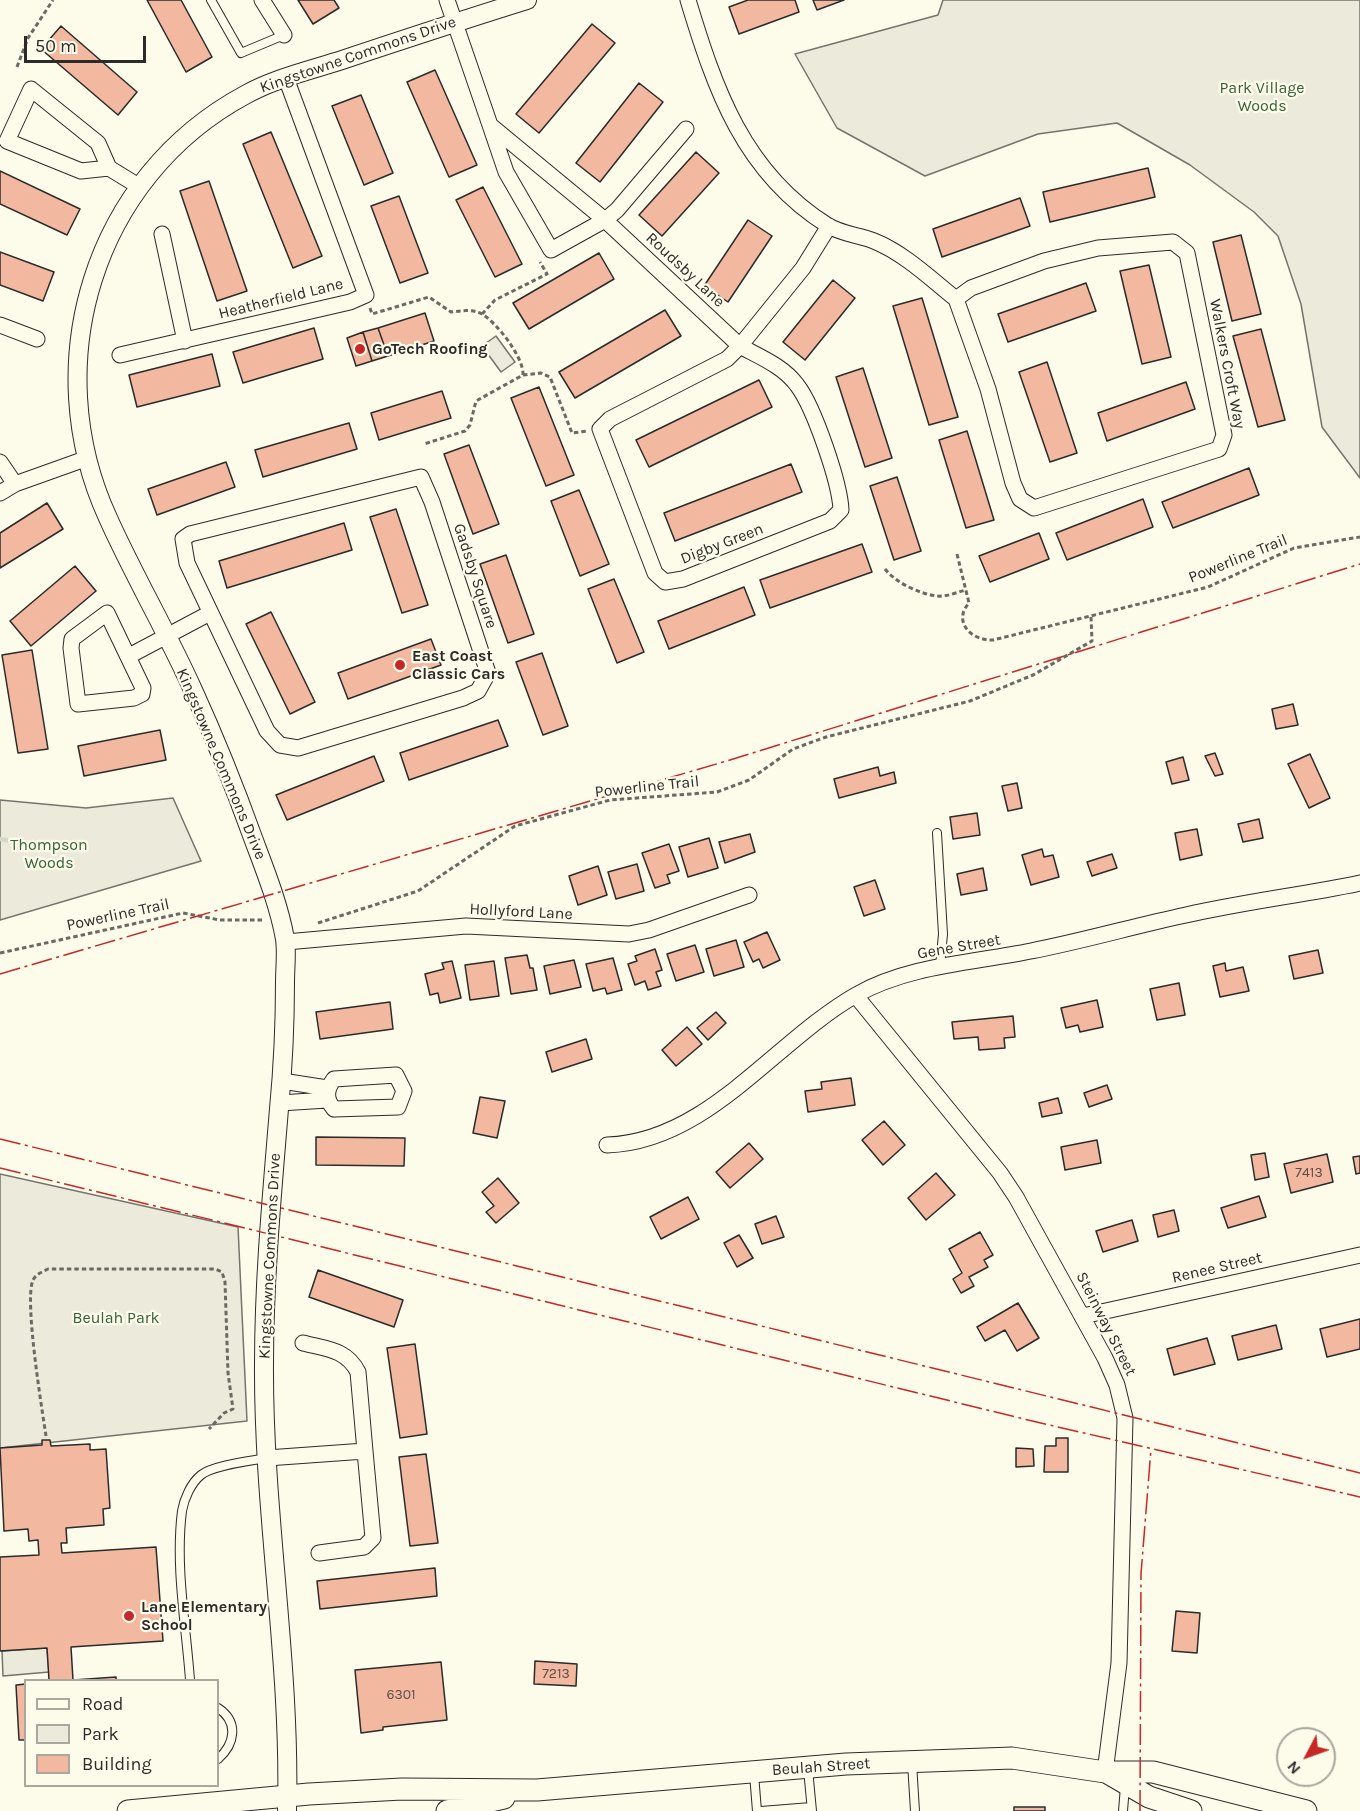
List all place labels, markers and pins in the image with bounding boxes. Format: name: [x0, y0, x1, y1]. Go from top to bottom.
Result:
place label: GoTech Roofing: [372, 339, 488, 359]
marker: GoTech Roofing: [353, 342, 367, 356]
place label: East Coast Classic Cars: [412, 646, 505, 684]
marker: East Coast Classic Cars: [393, 658, 407, 672]
place label: Lane Elementary School: [141, 1597, 267, 1635]
marker: Lane Elementary School: [122, 1609, 136, 1623]

